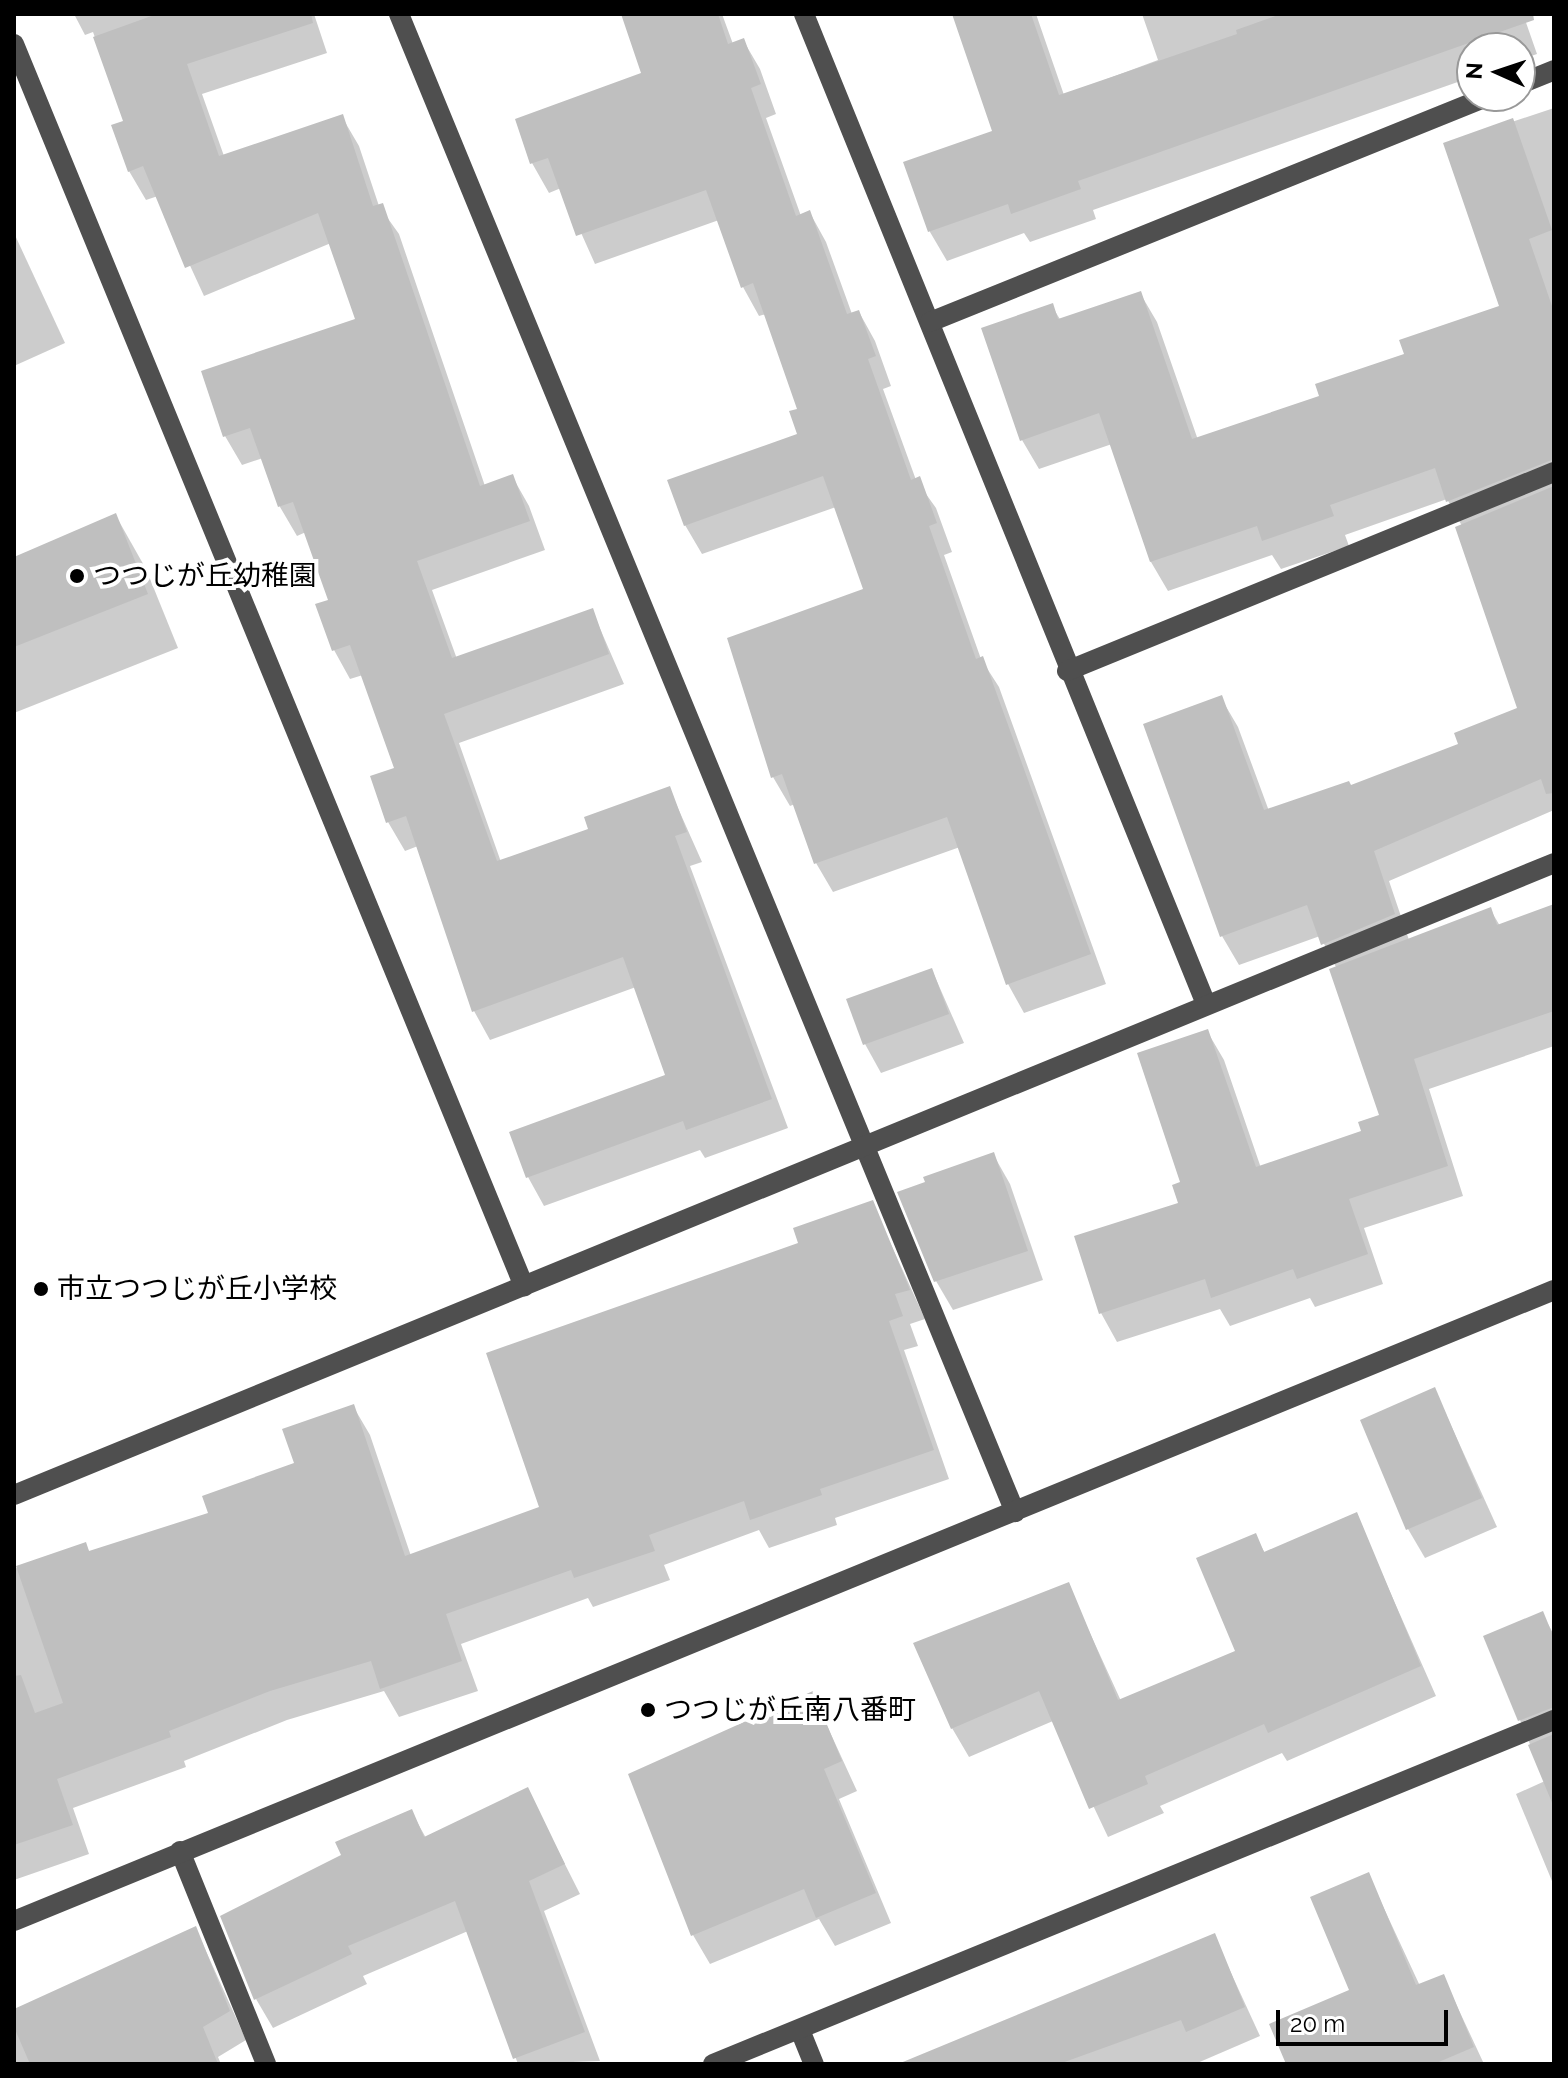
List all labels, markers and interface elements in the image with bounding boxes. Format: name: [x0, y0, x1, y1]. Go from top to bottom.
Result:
north arrow: [1456, 32, 1536, 112]
text: N: [1461, 62, 1487, 80]
place label: つつじが丘幼稚園: [93, 559, 317, 593]
marker: つつじが丘幼稚園: [68, 567, 86, 585]
place label: 市立つつじが丘小学校: [57, 1272, 337, 1306]
marker: 市立つつじが丘小学校: [32, 1280, 50, 1298]
place label: つつじが丘南八番町: [664, 1693, 916, 1727]
marker: つつじが丘南八番町: [639, 1701, 657, 1719]
scale bar: [1280, 1994, 1452, 2044]
text: 20 m: [1290, 2009, 1345, 2038]

